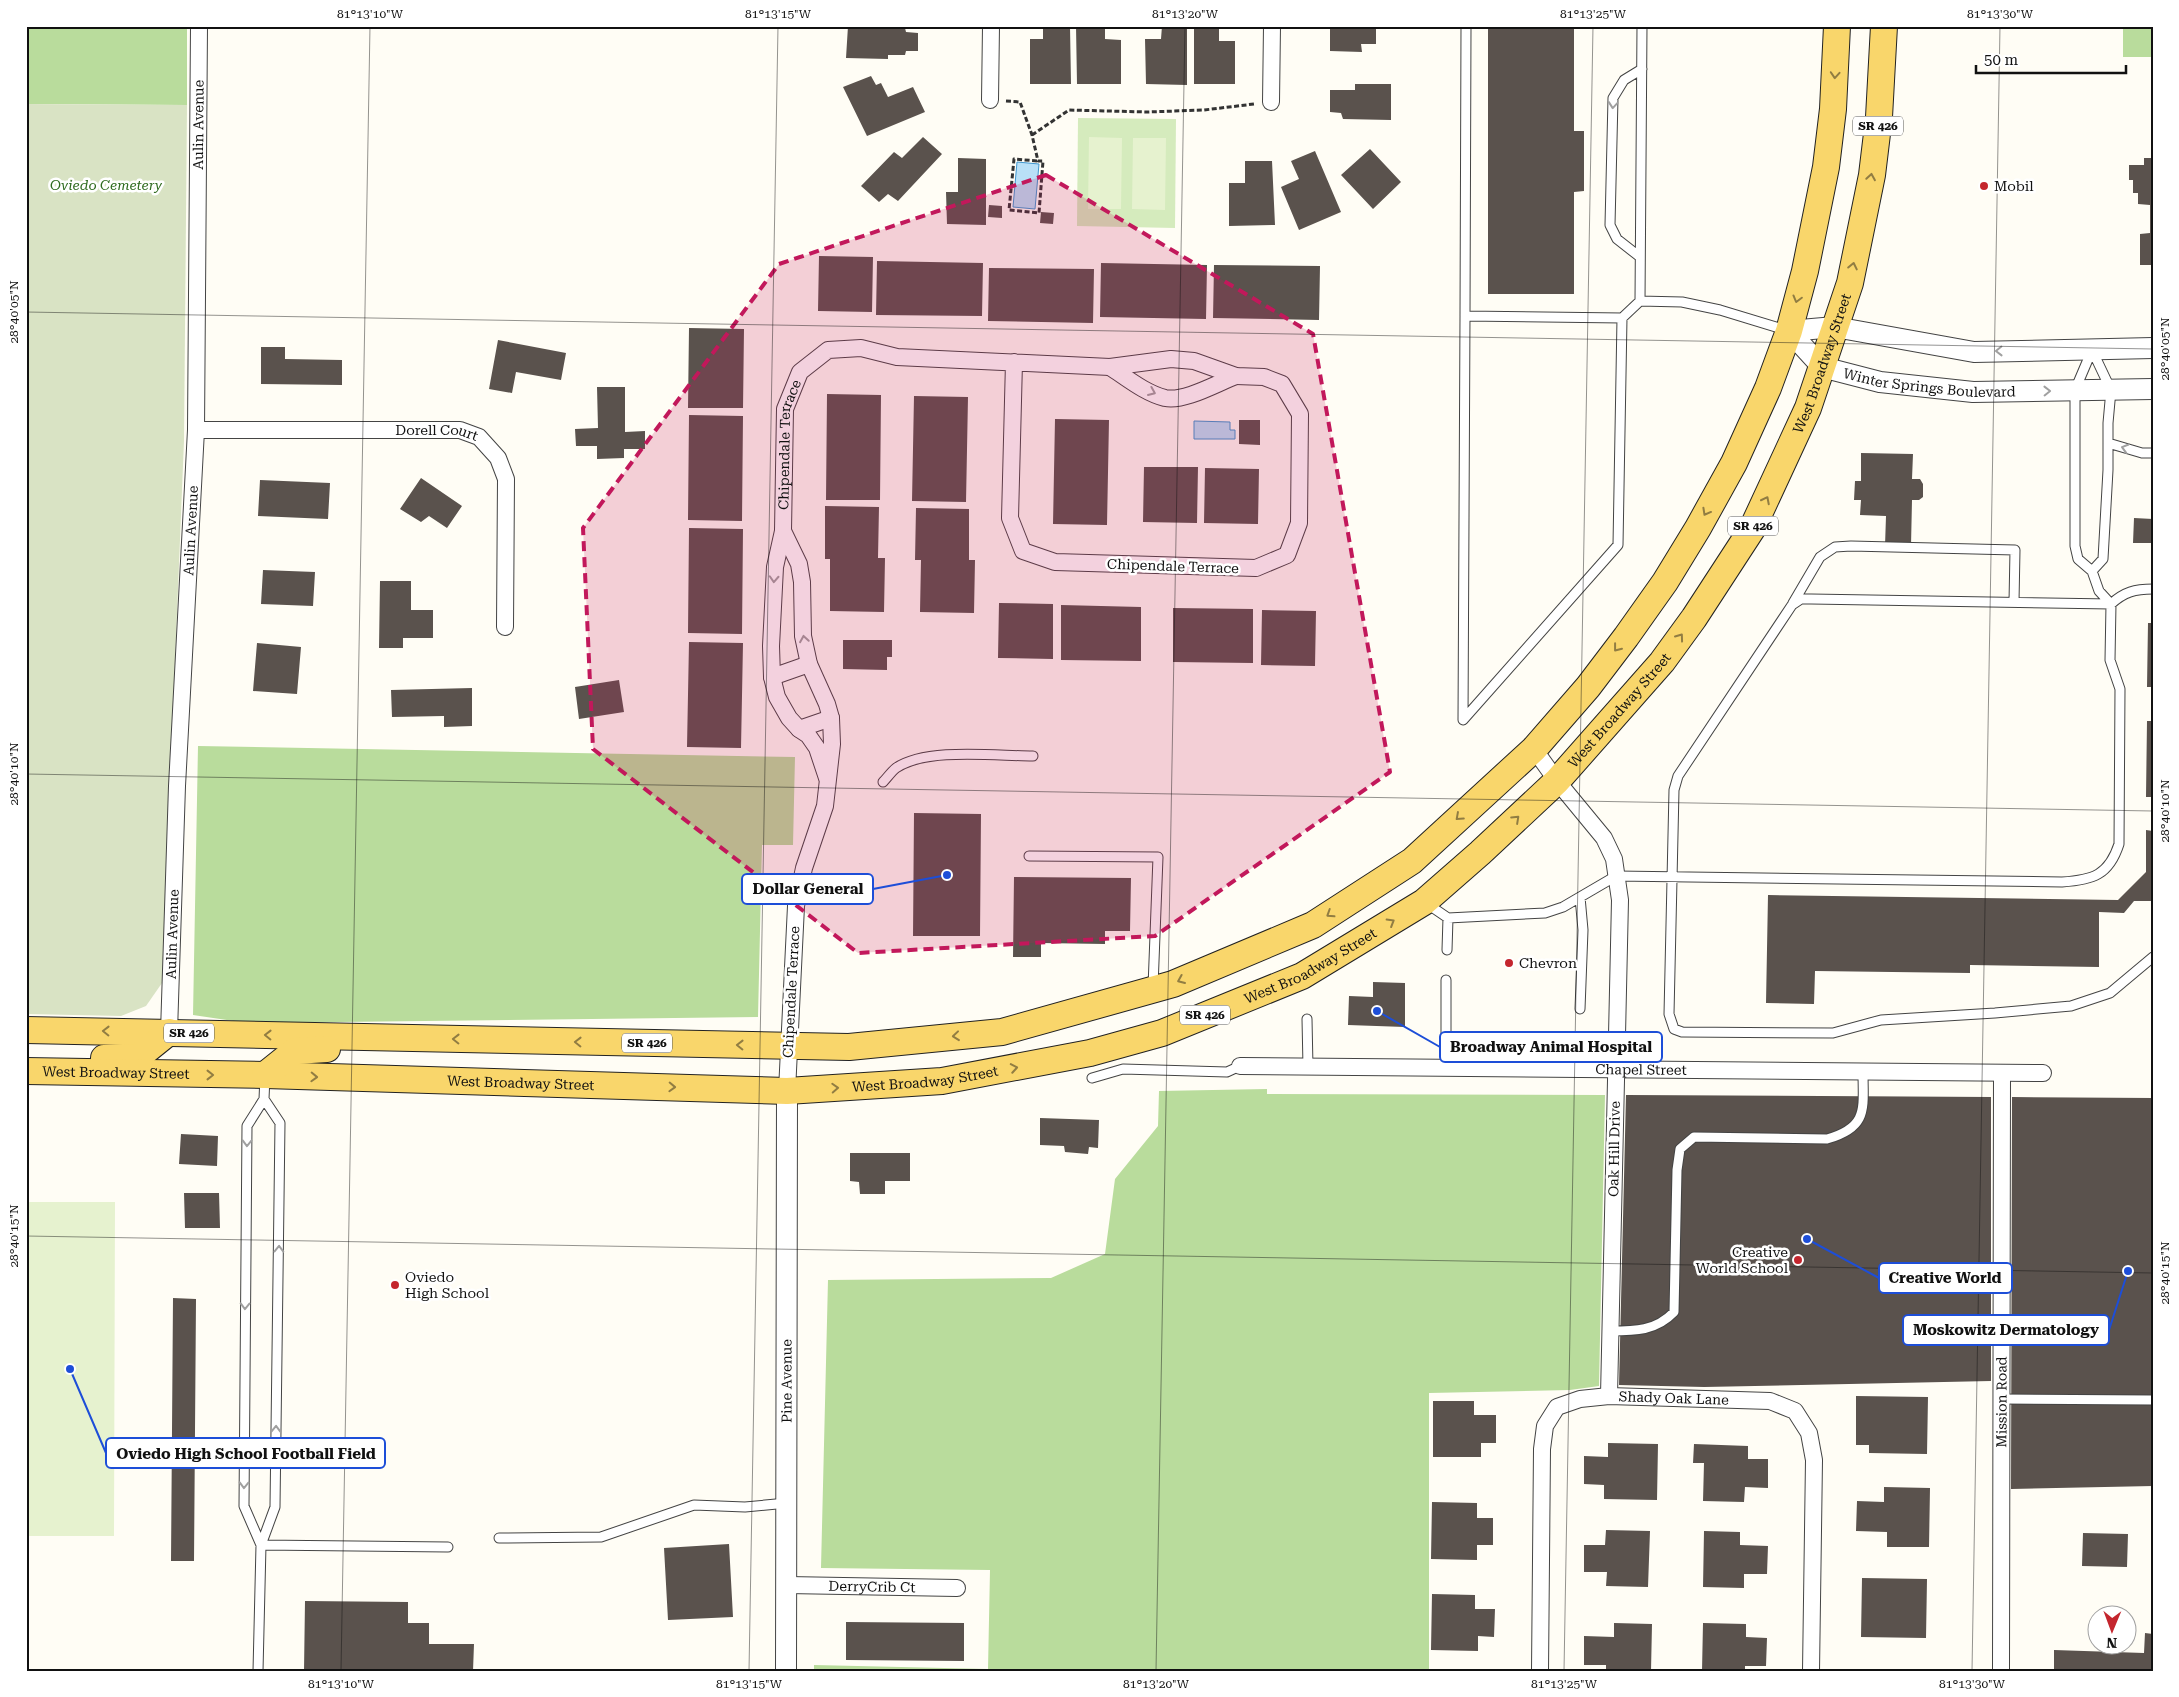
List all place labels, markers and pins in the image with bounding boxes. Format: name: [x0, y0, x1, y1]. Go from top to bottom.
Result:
place label: Mobil: [1994, 178, 2034, 194]
marker: Mobil: [1978, 180, 1990, 192]
callout: Dollar General: [742, 874, 873, 904]
place label: Chevron: [1519, 955, 1577, 971]
marker: Chevron: [1503, 957, 1515, 969]
callout: Broadway Animal Hospital: [1440, 1032, 1662, 1062]
place label: Creative World School: [1696, 1244, 1789, 1276]
marker: Creative World School: [1792, 1254, 1804, 1266]
callout: Creative World: [1879, 1263, 2012, 1293]
place label: Oviedo High School: [405, 1269, 490, 1301]
marker: Oviedo High School: [389, 1279, 401, 1291]
callout: Moskowitz Dermatology: [1903, 1315, 2109, 1345]
callout: Oviedo High School Football Field: [106, 1438, 385, 1468]

